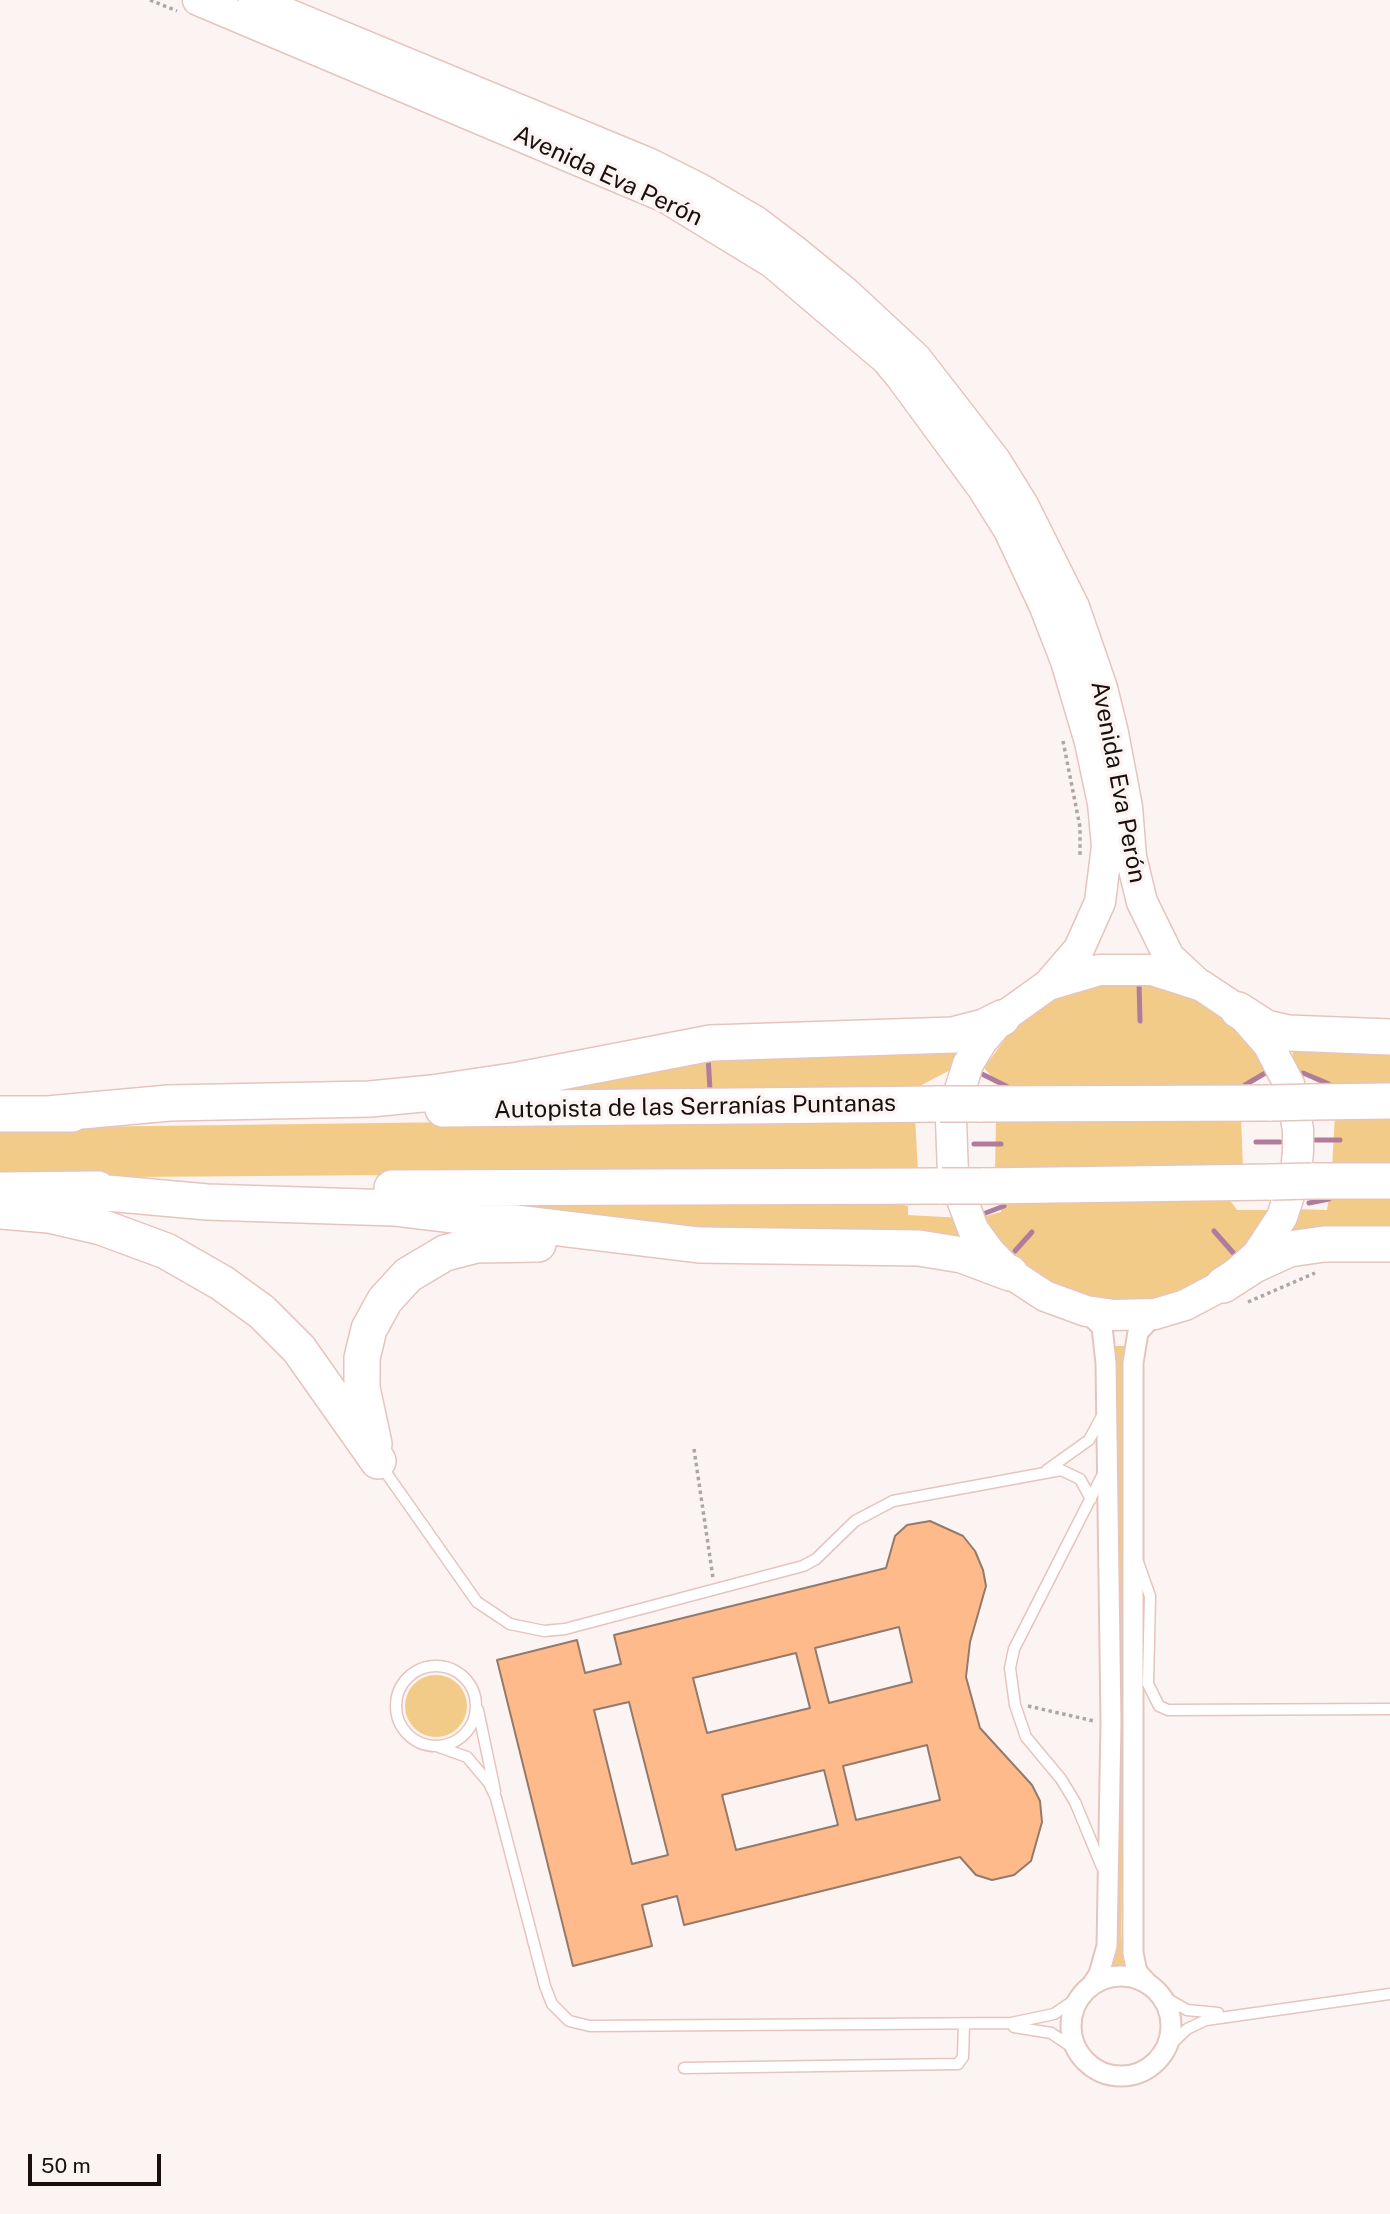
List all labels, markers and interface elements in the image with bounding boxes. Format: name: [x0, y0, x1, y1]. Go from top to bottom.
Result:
street label: Avenida Eva Perón: [509, 120, 707, 232]
street label: Avenida Eva Perón: [1084, 679, 1152, 885]
street label: Autopista de las Serranías Puntanas: [494, 1089, 896, 1125]
scale bar: [32, 2140, 164, 2184]
text: 50 m: [41, 2153, 91, 2178]

